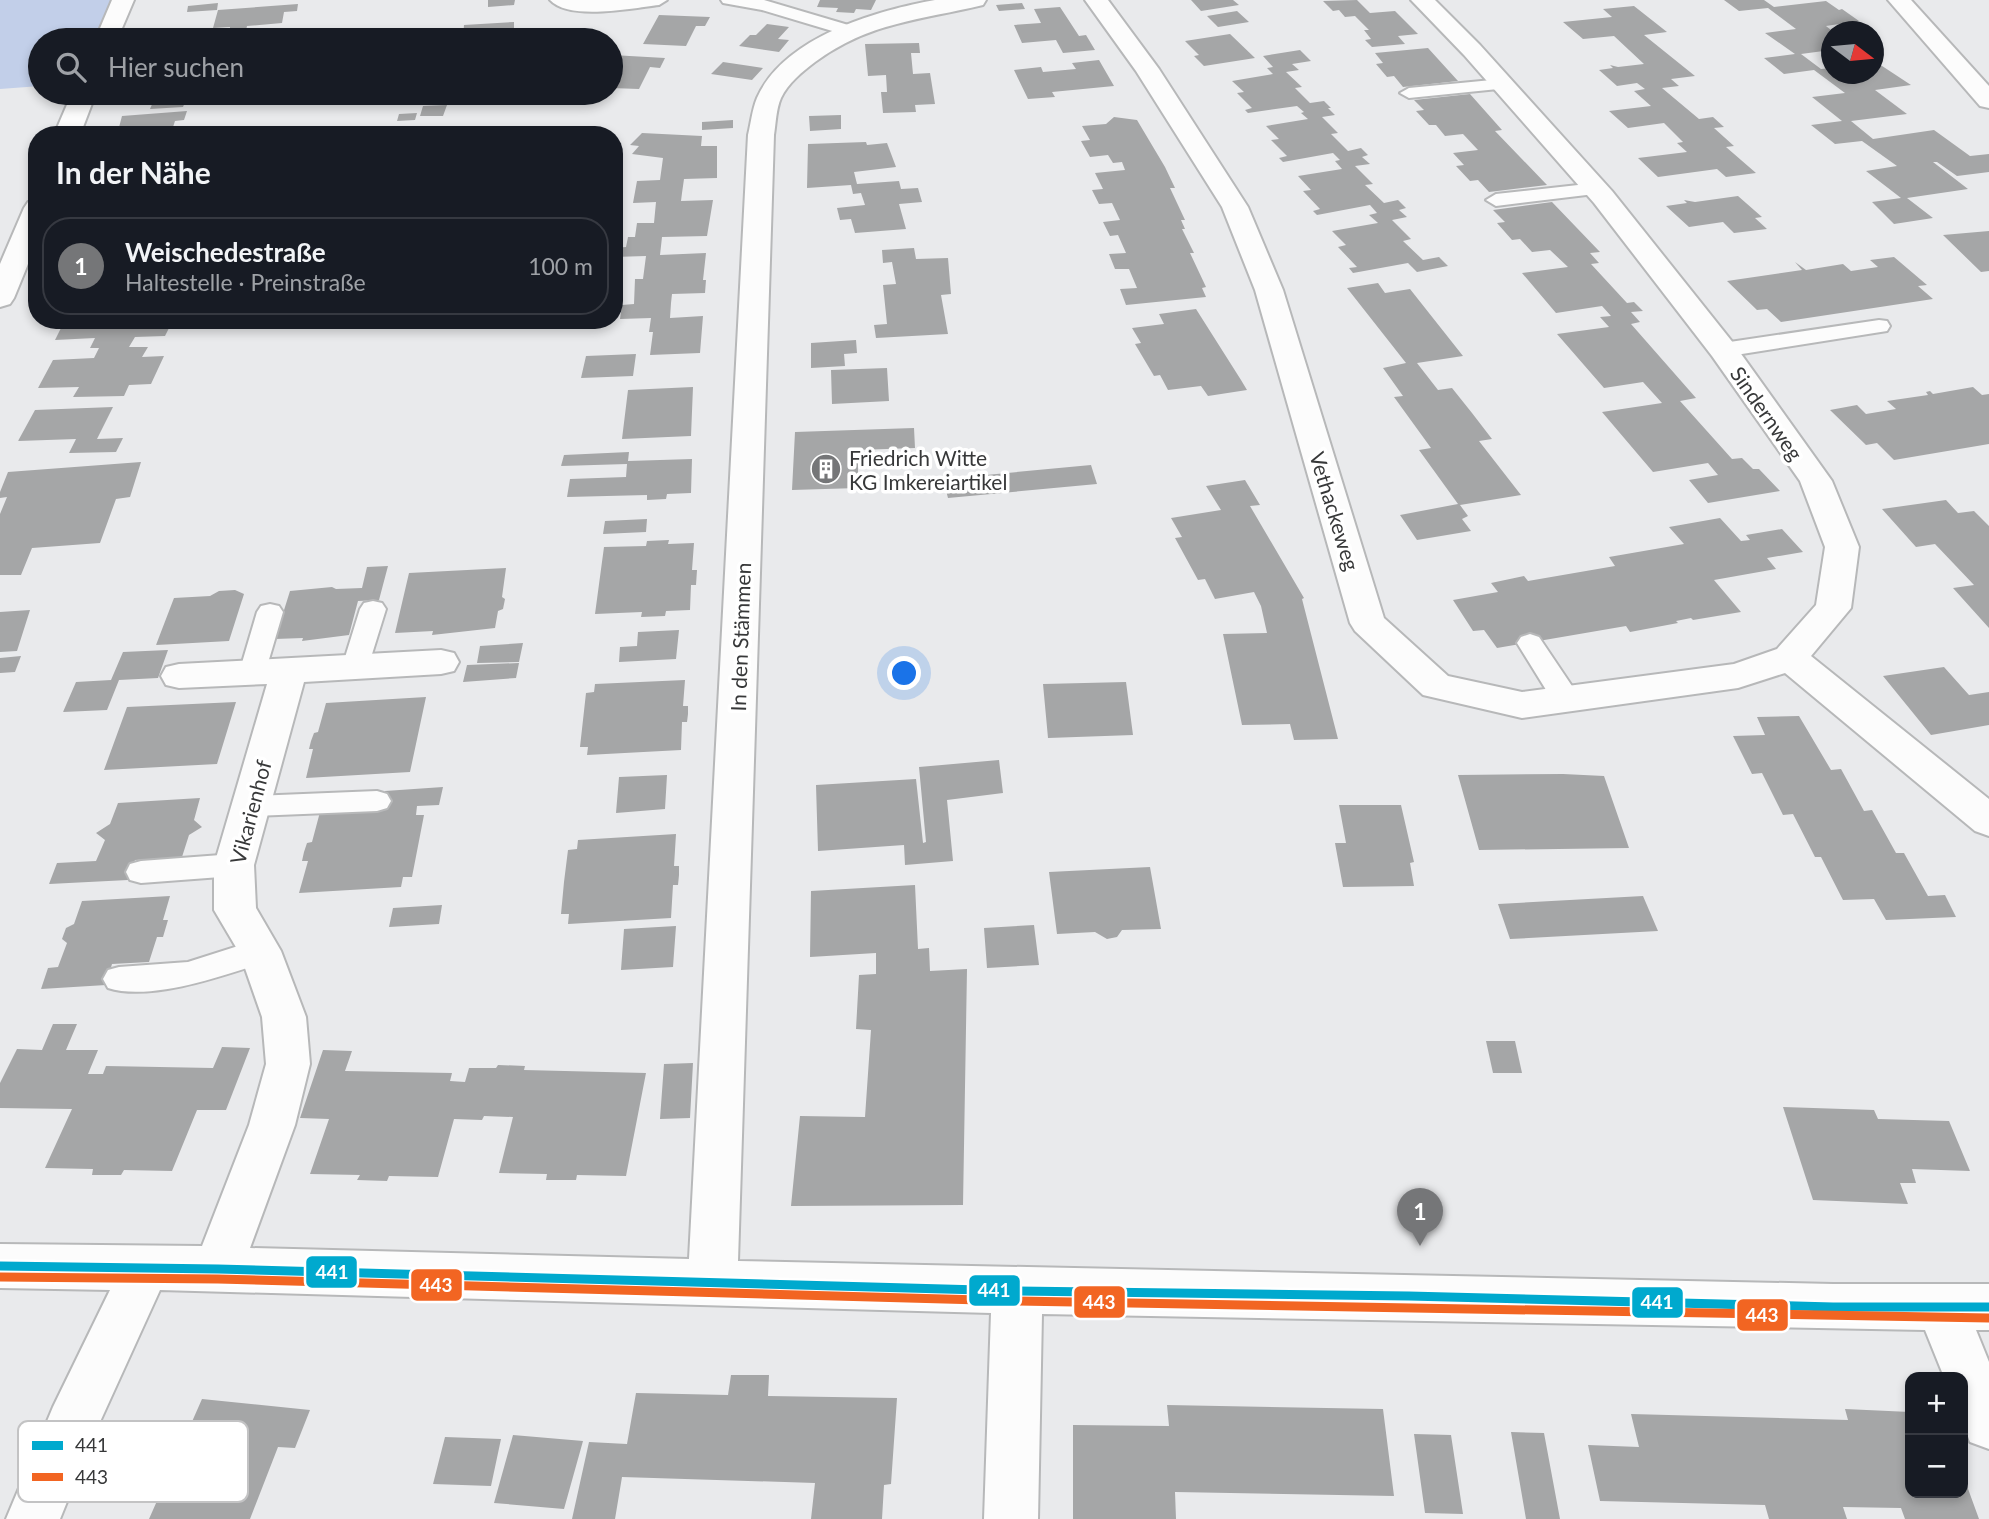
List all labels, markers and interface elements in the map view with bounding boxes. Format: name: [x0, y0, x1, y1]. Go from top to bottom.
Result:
north arrow: [1821, 21, 1884, 84]
search box: [28, 28, 623, 105]
icon: search: [52, 48, 90, 86]
text: Hier suchen: [108, 51, 244, 83]
text: In der Nähe: [56, 154, 211, 190]
text: Weischedestraße: [125, 236, 326, 268]
text: 1: [74, 252, 88, 280]
text: 100 m: [528, 252, 593, 280]
text: Haltestelle · Preinstraße: [125, 268, 366, 296]
street label: Sindernweg: [1726, 361, 1808, 465]
place label: Friedrich Witte KG Imkereiartikel: [849, 445, 1007, 494]
street label: Vethackeweg: [1305, 449, 1365, 573]
building icon: Friedrich Witte KG Imkereiartikel: [809, 452, 843, 486]
street label: In den Stämmen: [725, 562, 755, 712]
your location: [887, 656, 921, 690]
street label: Vikarienhof: [224, 757, 276, 867]
pin: 1: [1397, 1188, 1443, 1246]
line badge: 441: [305, 1255, 358, 1289]
text: 441: [315, 1260, 349, 1283]
line badge: 443: [410, 1268, 463, 1302]
text: 443: [419, 1273, 453, 1296]
line badge: 441: [968, 1274, 1021, 1307]
text: 441: [977, 1278, 1011, 1301]
line badge: 443: [1073, 1285, 1126, 1319]
line badge: 441: [1631, 1286, 1684, 1319]
text: 443: [1082, 1290, 1116, 1313]
text: 441: [1640, 1290, 1674, 1313]
line badge: 443: [1736, 1298, 1789, 1332]
text: 443: [1745, 1303, 1779, 1326]
map controls: [1905, 1372, 1968, 1498]
button: +: [1905, 1372, 1968, 1435]
legend: [18, 1421, 248, 1502]
text: 441: [75, 1433, 108, 1456]
button: −: [1905, 1435, 1968, 1498]
text: 443: [75, 1465, 108, 1488]

